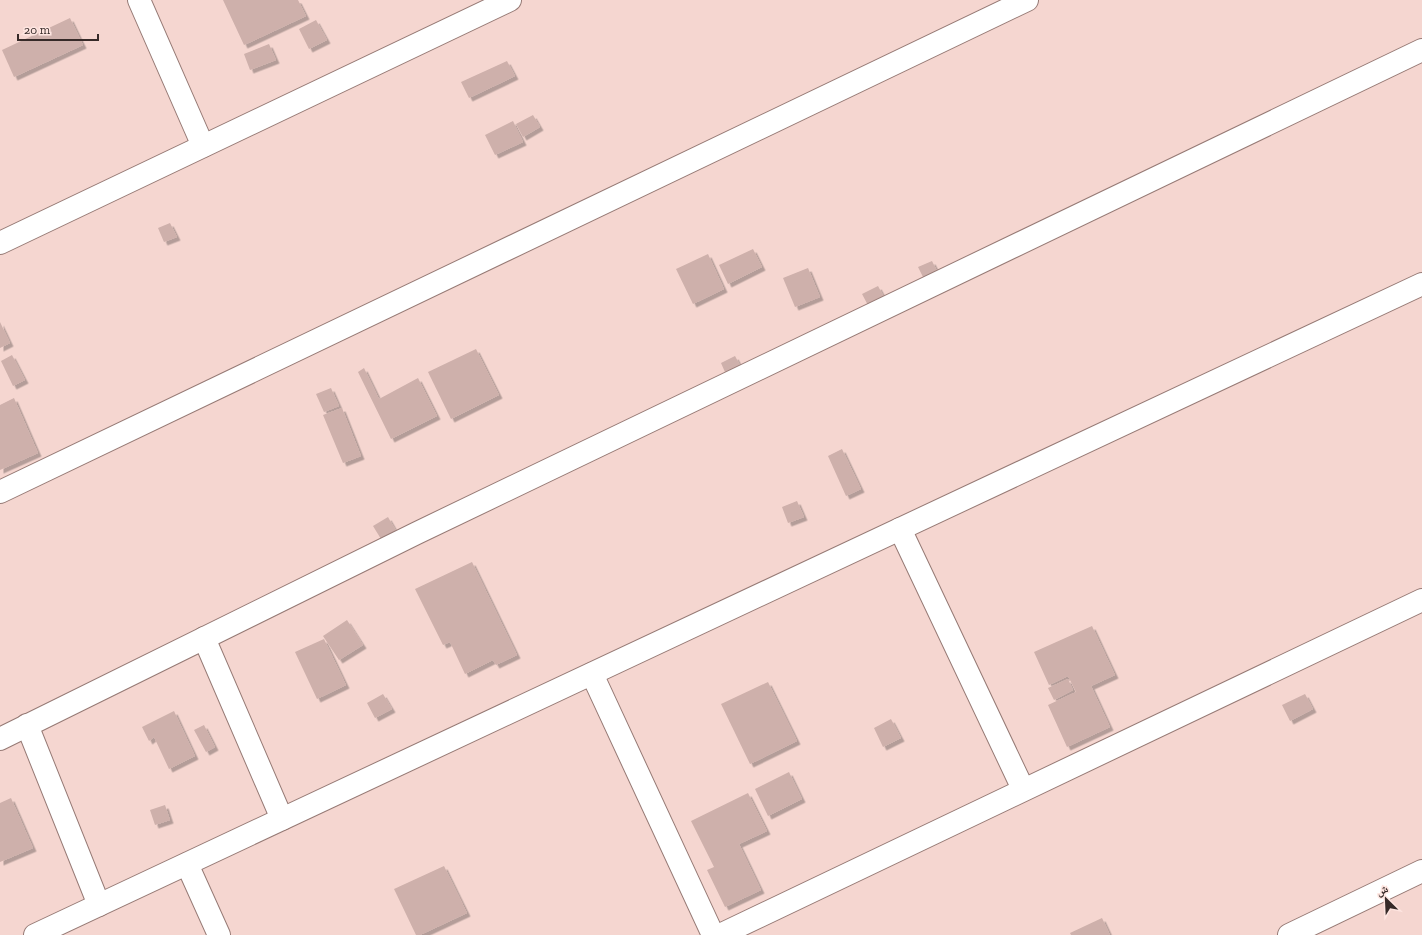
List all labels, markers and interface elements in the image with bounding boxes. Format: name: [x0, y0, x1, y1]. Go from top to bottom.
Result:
scale bar: [18, 16, 98, 42]
text: 20 m: [24, 23, 51, 37]
north arrow: [1366, 879, 1406, 919]
text: ش: [1374, 882, 1391, 900]

